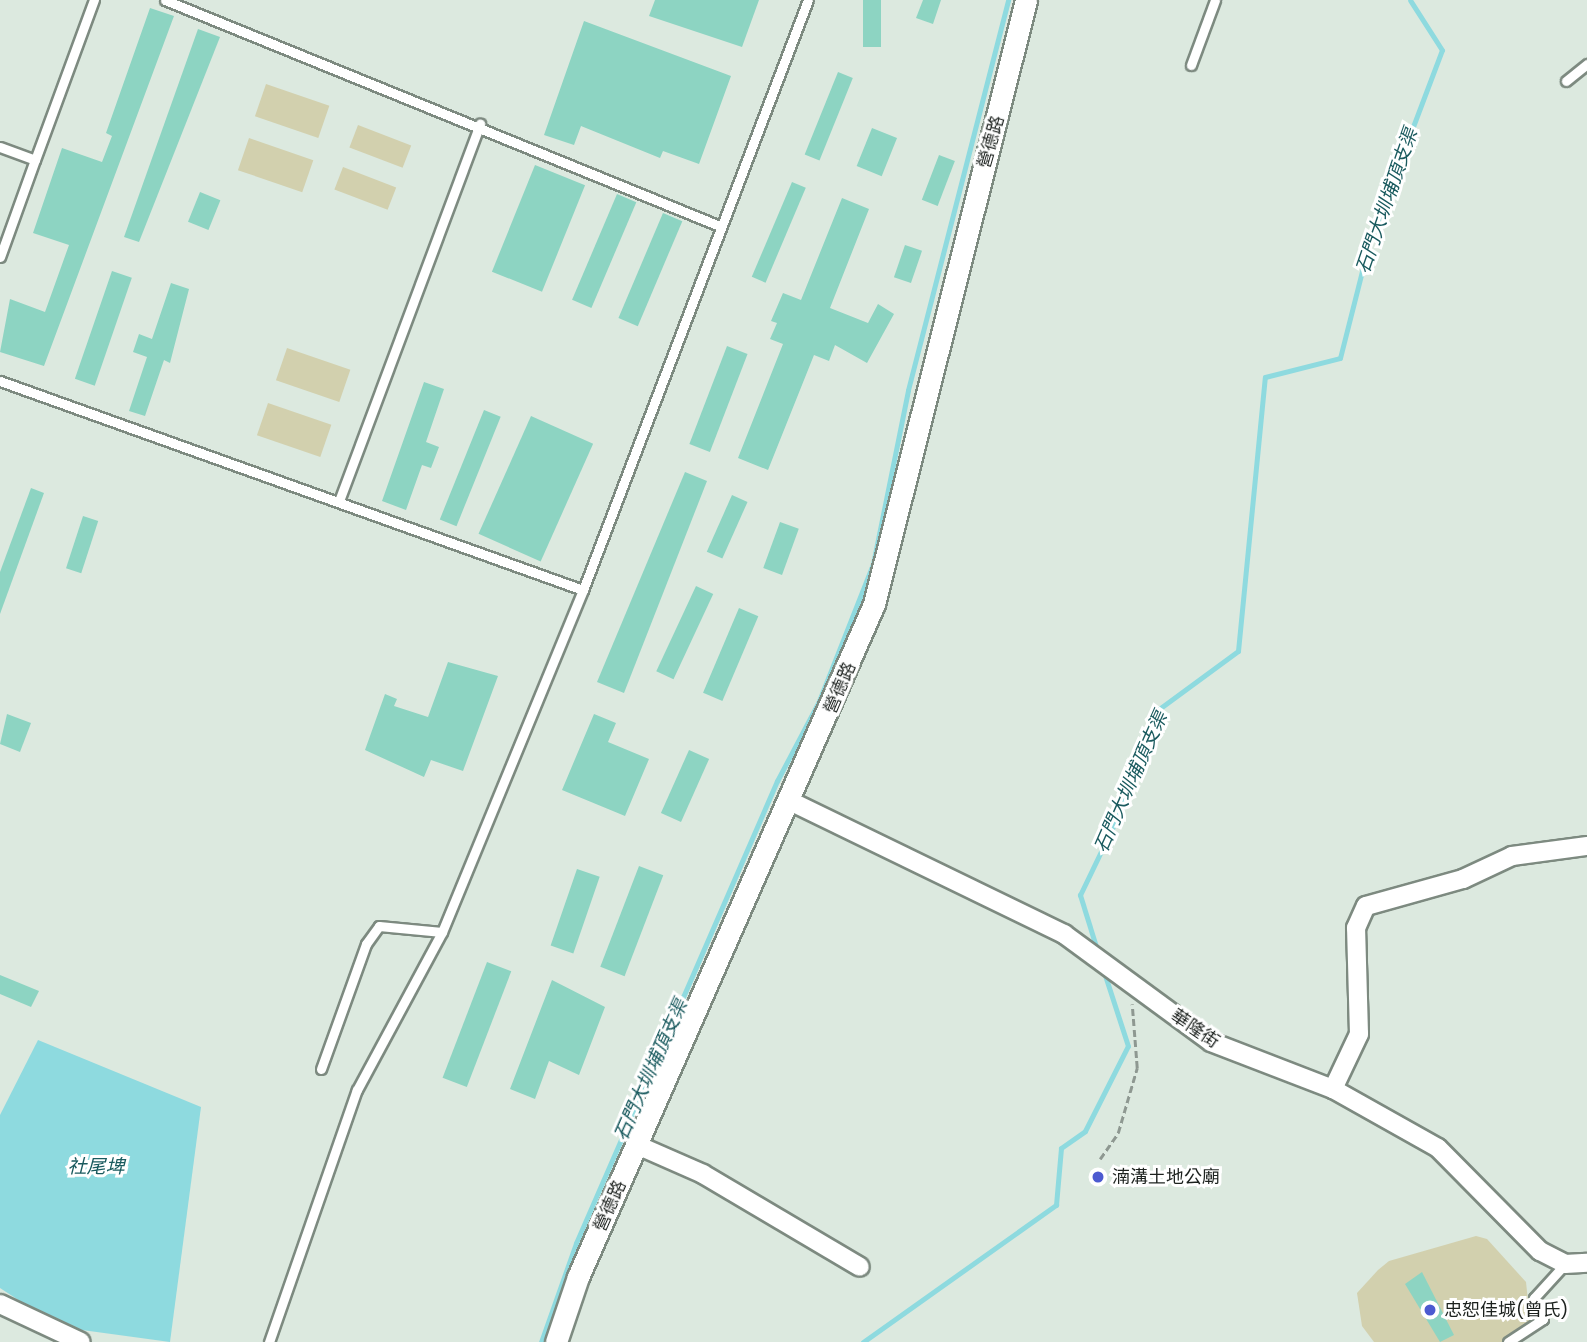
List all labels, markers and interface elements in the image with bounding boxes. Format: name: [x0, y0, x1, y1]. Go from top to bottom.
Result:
street label: 營德路: [973, 113, 1009, 171]
water label: 石門大圳埔頂支渠: [1351, 125, 1423, 277]
street label: 營德路: [820, 659, 860, 717]
water label: 石門大圳埔頂支渠: [1090, 708, 1172, 856]
water label: 石門大圳埔頂支渠: [610, 996, 692, 1144]
street label: 華隆街: [1167, 1005, 1223, 1053]
water label: 社尾埤: [68, 1156, 124, 1178]
place label: 湳溝土地公廟: [1112, 1166, 1220, 1188]
marker: 湳溝土地公廟: [1090, 1169, 1106, 1185]
street label: 營德路: [589, 1177, 631, 1235]
place label: 忠恕佳城(曾氏): [1444, 1299, 1568, 1321]
marker: 忠恕佳城(曾氏): [1422, 1302, 1438, 1318]

